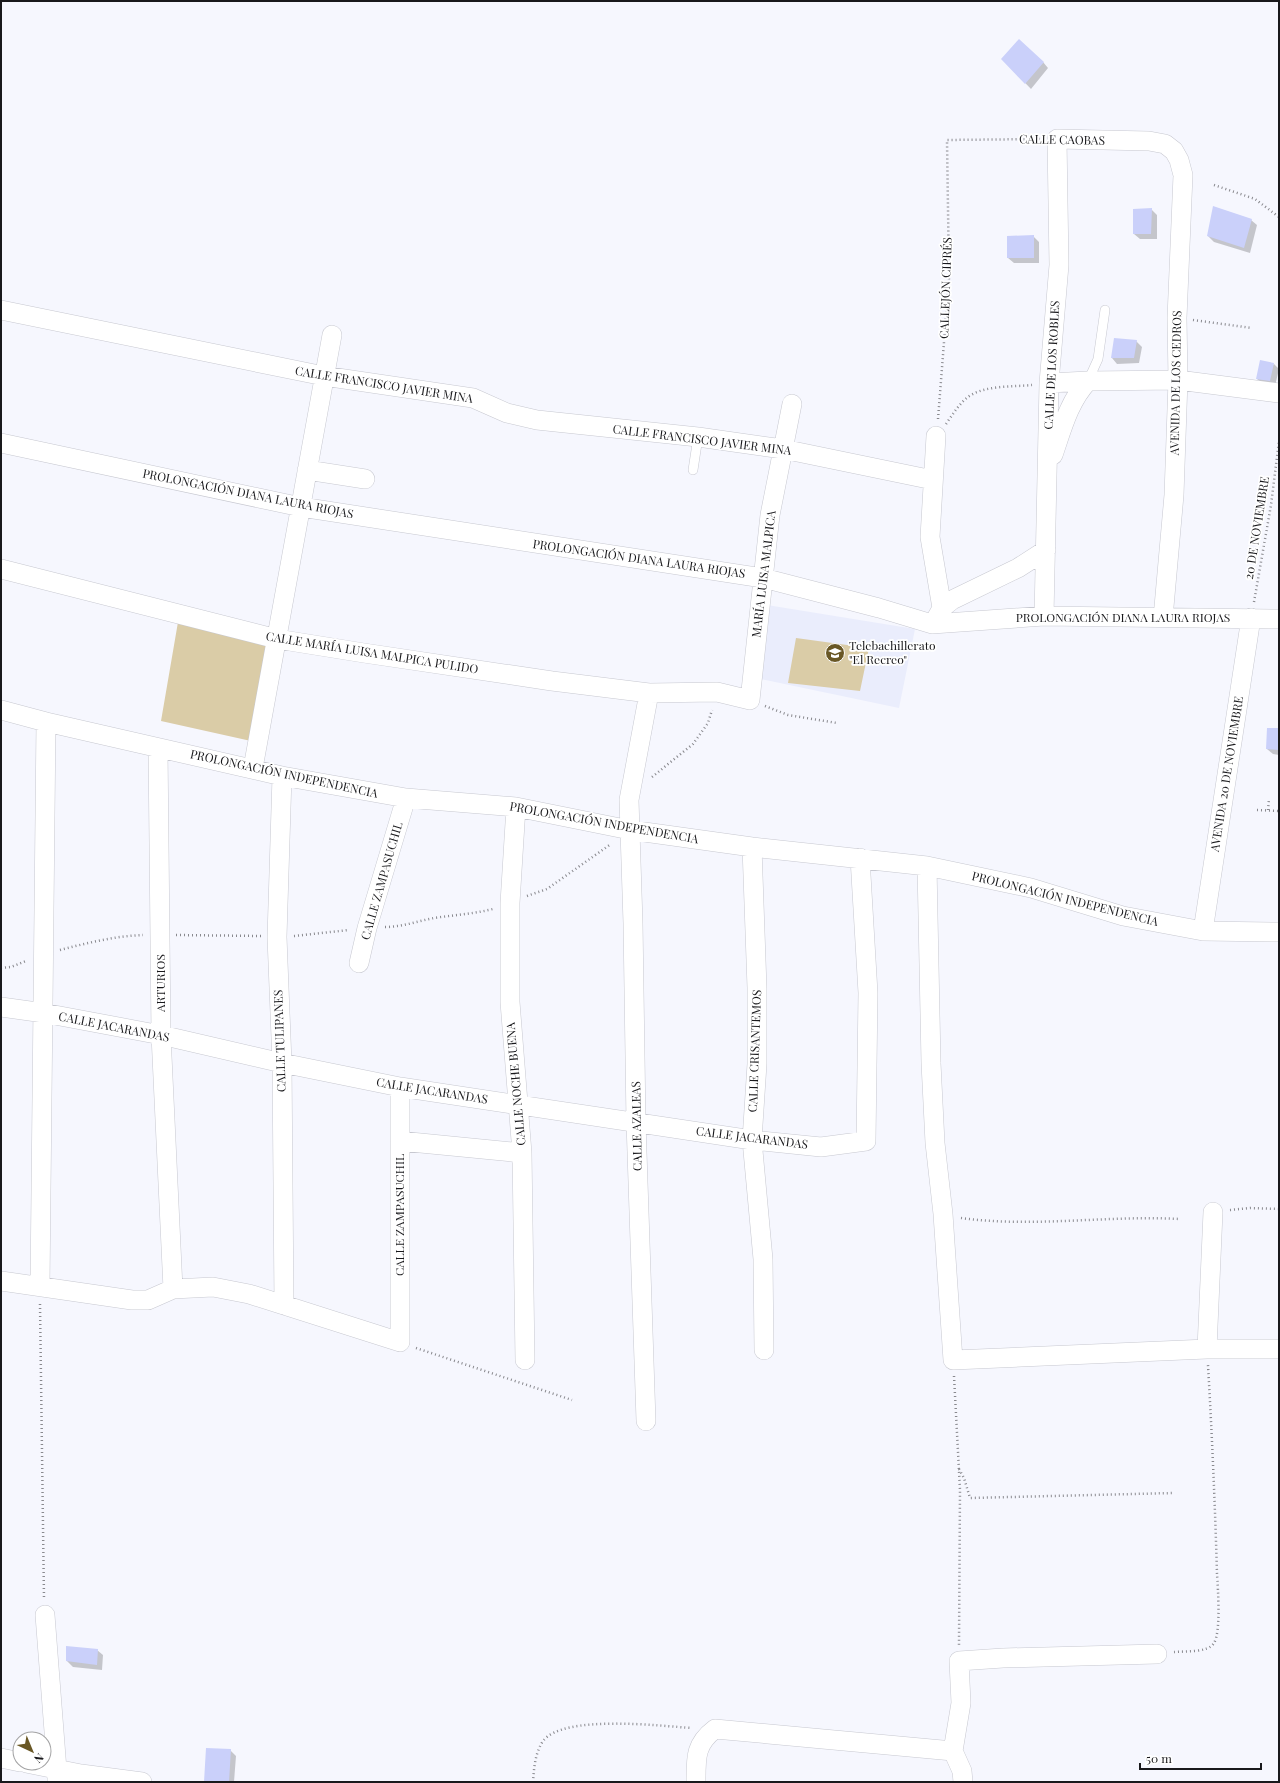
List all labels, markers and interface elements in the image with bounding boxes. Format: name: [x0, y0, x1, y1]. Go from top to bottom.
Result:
street label: CALLE CAOBAS: [1019, 130, 1105, 148]
street label: CALLEJÓN CIPRÉS: [935, 237, 955, 339]
street label: CALLE DE LOS ROBLES: [1040, 300, 1062, 430]
street label: AVENIDA DE LOS CEDROS: [1166, 310, 1184, 457]
street label: CALLE FRANCISCO JAVIER MINA: [294, 362, 475, 406]
street label: CALLE FRANCISCO JAVIER MINA: [612, 420, 793, 458]
street label: PROLONGACIÓN DIANA LAURA RIOJAS: [141, 465, 355, 521]
street label: 20 DE NOVIEMBRE: [1240, 475, 1272, 580]
street label: MARÍA LUISA MALPICA: [747, 509, 779, 638]
street label: PROLONGACIÓN DIANA LAURA RIOJAS: [532, 535, 747, 581]
street label: PROLONGACIÓN DIANA LAURA RIOJAS: [1016, 609, 1230, 625]
street label: CALLE MARÍA LUISA MALPICA PULIDO: [265, 627, 480, 677]
place label: Telebachillerato "El Recreo": [849, 637, 936, 667]
school or university icon: Telebachillerato "El Recreo": [824, 642, 846, 664]
street label: AVENIDA 20 DE NOVIEMBRE: [1206, 695, 1246, 854]
street label: PROLONGACIÓN INDEPENDENCIA: [189, 745, 380, 801]
street label: PROLONGACIÓN INDEPENDENCIA: [508, 798, 700, 847]
street label: CALLE ZAMPASUCHIL: [357, 820, 406, 942]
street label: PROLONGACIÓN INDEPENDENCIA: [970, 867, 1161, 929]
street label: ARTURIOS: [152, 954, 168, 1013]
street label: CALLE TULIPANES: [269, 989, 289, 1093]
street label: CALLE CRISANTEMOS: [744, 989, 764, 1113]
street label: CALLE JACARANDAS: [57, 1007, 171, 1045]
street label: CALLE NOCHE BUENA: [502, 1021, 528, 1146]
street label: CALLE JACARANDAS: [375, 1073, 489, 1107]
street label: CALLE AZALEAS: [627, 1081, 645, 1171]
street label: CALLE JACARANDAS: [695, 1122, 809, 1152]
street label: CALLE ZAMPASUCHIL: [391, 1154, 407, 1276]
north arrow: [12, 1731, 52, 1771]
scale bar: [1140, 1745, 1261, 1771]
text: N: [31, 1750, 47, 1767]
text: 50 m: [1146, 1750, 1172, 1766]

